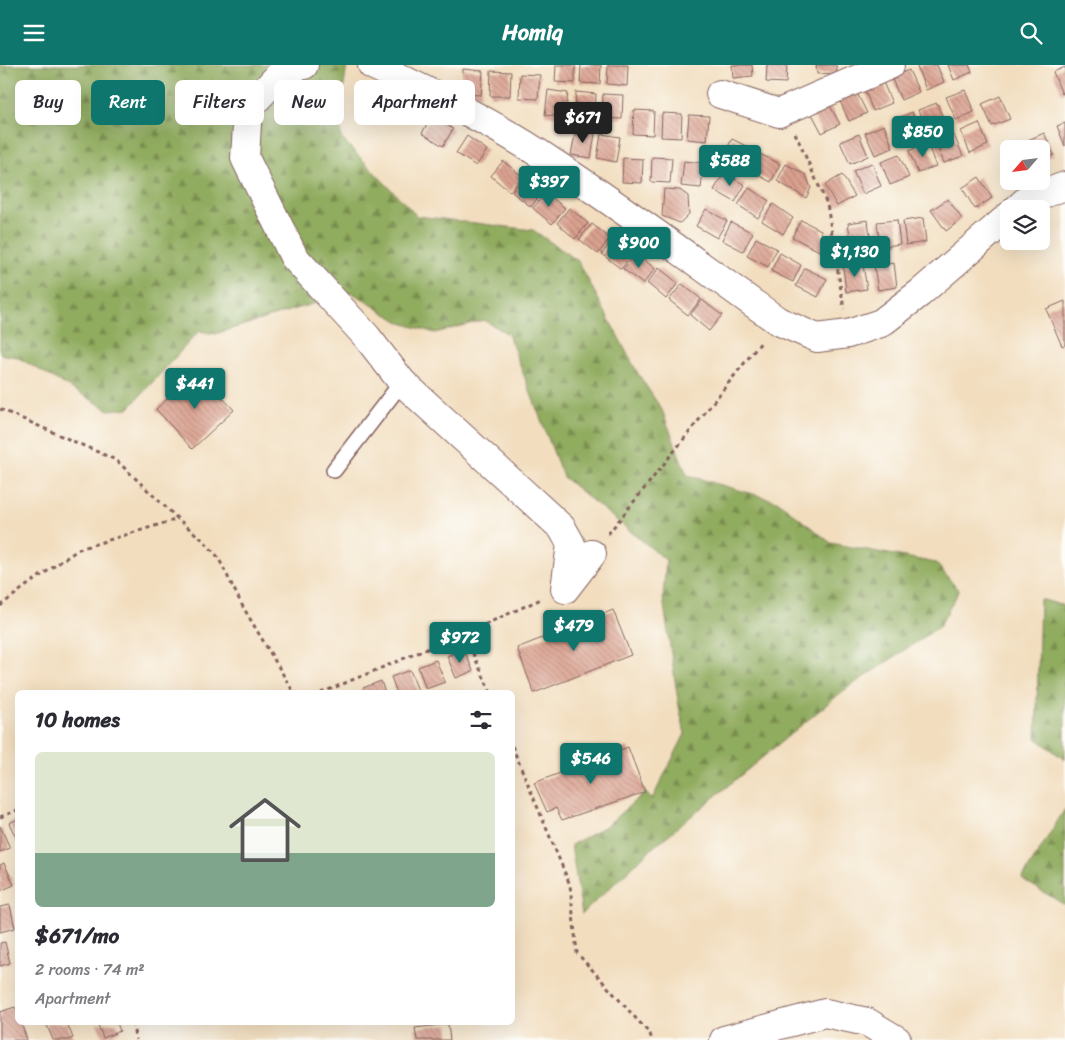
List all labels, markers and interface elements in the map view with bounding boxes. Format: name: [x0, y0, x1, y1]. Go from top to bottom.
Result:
text: Homiq: [502, 13, 563, 52]
icon: menu: [20, 19, 48, 47]
icon: search: [1017, 19, 1045, 47]
chip: Buy: [15, 80, 81, 125]
chip: Rent: [91, 80, 165, 125]
chip: Filters: [175, 80, 264, 125]
chip: New: [274, 80, 344, 125]
chip: Apartment: [354, 80, 475, 125]
pin: $671: [553, 101, 613, 144]
text: $671: [565, 103, 601, 132]
pin: $850: [893, 116, 953, 158]
text: $850: [903, 117, 943, 146]
north arrow: [1000, 140, 1050, 190]
map controls: [1000, 140, 1050, 250]
pin: $588: [700, 145, 760, 187]
text: $588: [710, 146, 750, 175]
pin: $397: [519, 165, 579, 208]
text: $397: [530, 167, 568, 196]
button: layers: [1000, 200, 1050, 250]
pin: $900: [609, 227, 669, 269]
text: $900: [619, 228, 659, 257]
pin: $1,130: [814, 235, 896, 278]
text: $1,130: [831, 237, 879, 266]
pin: $441: [165, 367, 225, 410]
text: $441: [176, 369, 214, 398]
pin: $479: [544, 609, 604, 652]
text: $479: [554, 611, 594, 640]
pin: $972: [430, 621, 490, 664]
text: $972: [441, 623, 479, 652]
text: 10 homes: [35, 701, 120, 739]
icon: filters: [467, 706, 495, 734]
pin: $546: [561, 743, 621, 785]
text: $546: [571, 744, 611, 773]
icon: home: [220, 785, 310, 875]
text: $671/mo: [35, 917, 119, 955]
text: 2 rooms · 74 m²: [35, 955, 145, 984]
text: Apartment: [35, 984, 111, 1013]

